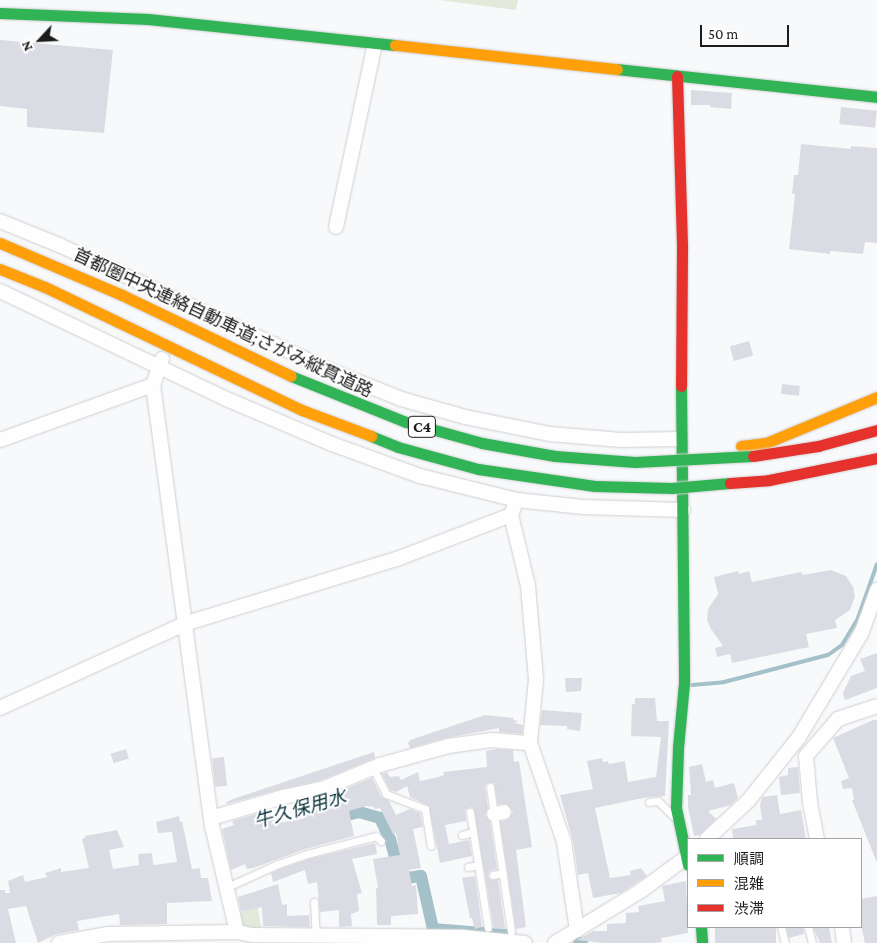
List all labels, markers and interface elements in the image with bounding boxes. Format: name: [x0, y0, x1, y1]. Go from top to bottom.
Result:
north arrow: [15, 15, 65, 65]
scale bar: [702, 15, 791, 47]
text: 50 m: [708, 26, 738, 42]
text: N: [17, 39, 36, 54]
street label: 首都圏中央連絡自動車道;さがみ縦貫道路: [70, 244, 376, 402]
road number: C4: [407, 414, 437, 441]
water label: 牛久保用水: [251, 785, 349, 833]
legend: [687, 838, 862, 928]
text: 順調: [734, 851, 764, 867]
text: 混雑: [734, 876, 764, 892]
text: 渋滞: [734, 901, 764, 917]

